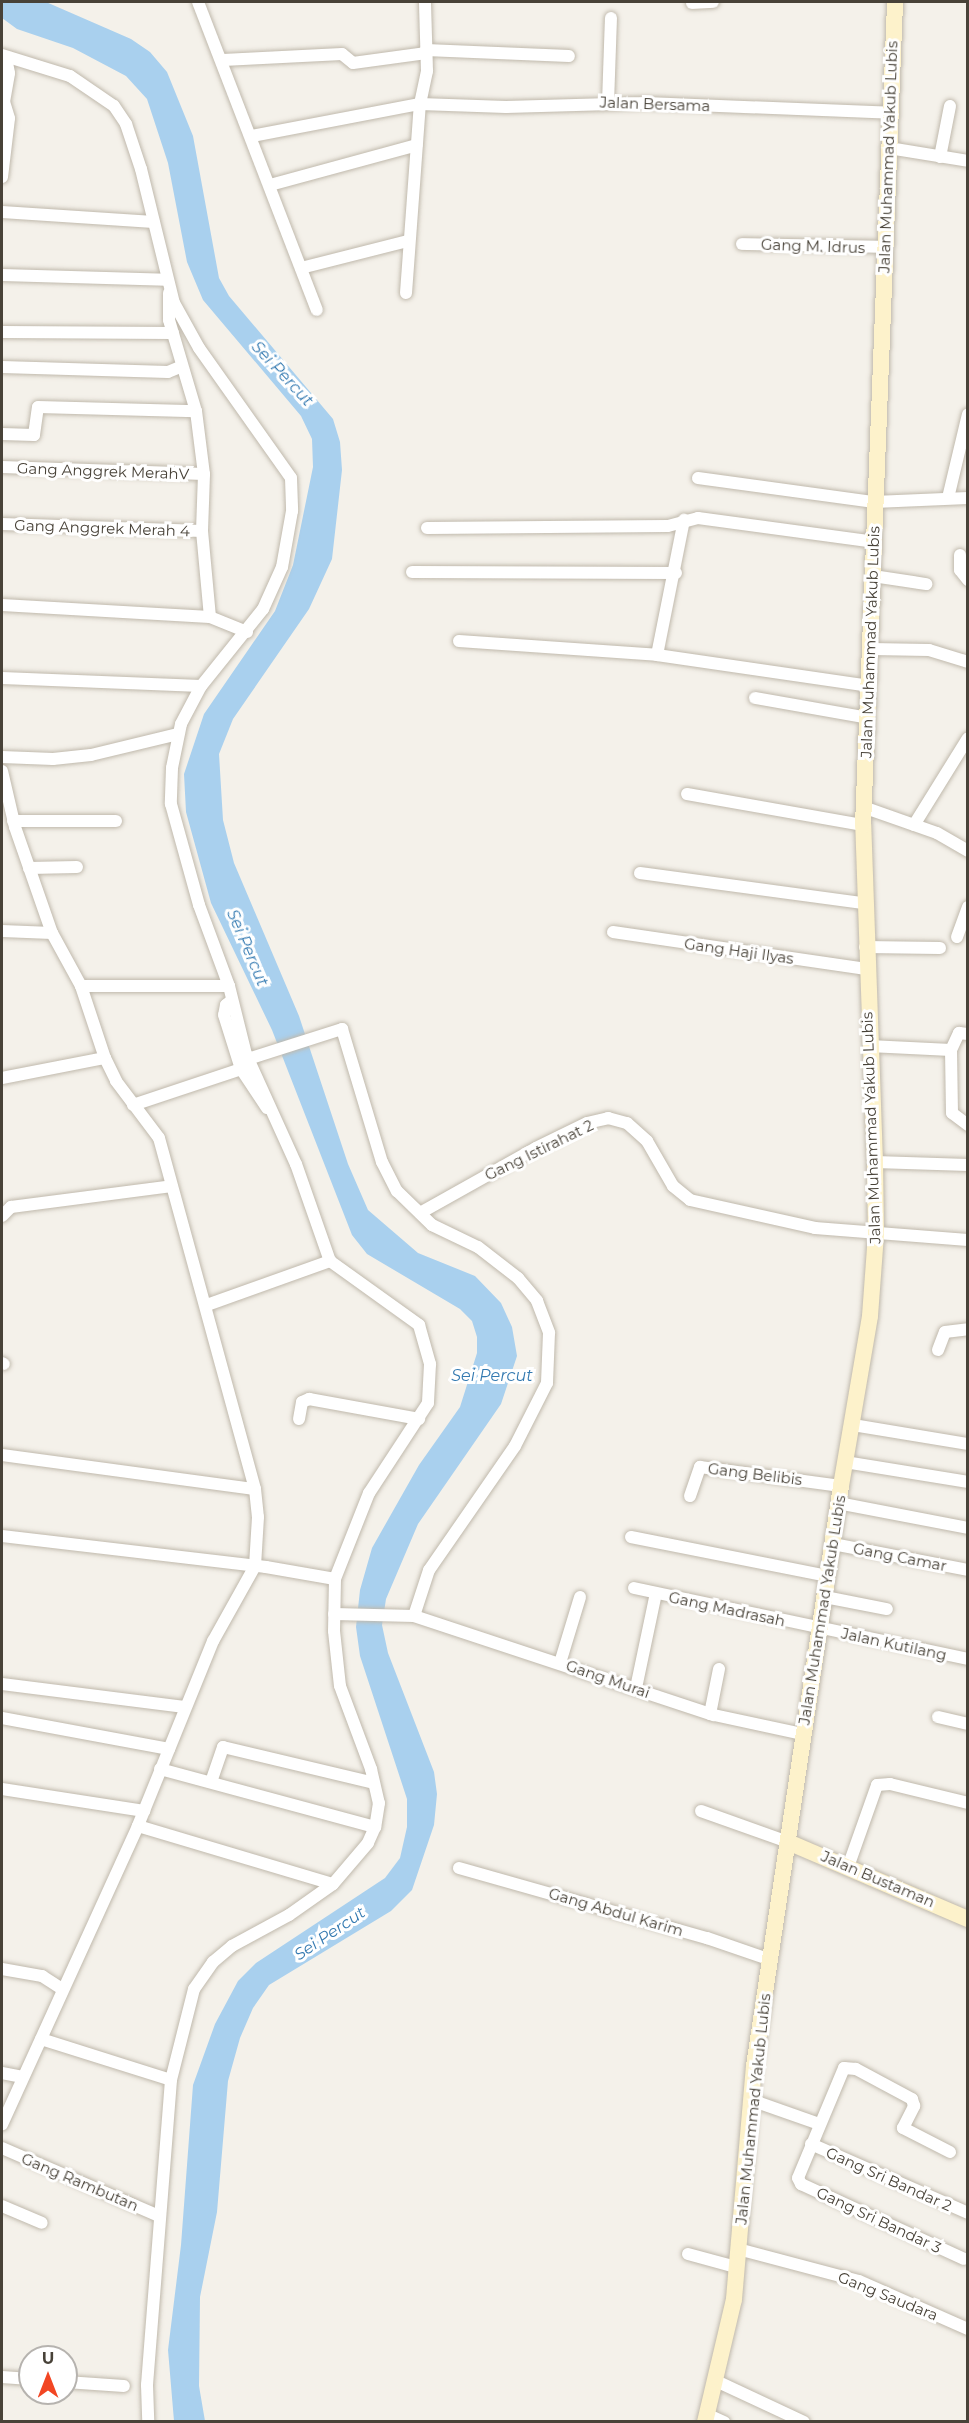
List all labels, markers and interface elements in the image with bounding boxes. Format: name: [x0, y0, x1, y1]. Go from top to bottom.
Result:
street label: Jalan Muhammad Yakub Lubis: [875, 41, 901, 273]
street label: Jalan Bersama: [599, 93, 711, 115]
street label: Gang M. Idrus: [761, 235, 865, 257]
water label: Sei Percut: [247, 338, 317, 410]
street label: Gang Anggrek MerahV: [17, 459, 189, 483]
street label: Gang Anggrek Merah 4: [14, 516, 190, 540]
street label: Jalan Muhammad Yakub Lubis: [857, 526, 883, 758]
water label: Sei Percut: [222, 907, 272, 989]
street label: Gang Haji Ilyas: [683, 934, 795, 968]
street label: Jalan Muhammad Yakub Lubis: [858, 1012, 884, 1244]
street label: Gang Istirahat 2: [482, 1116, 596, 1184]
water label: Sei Percut: [451, 1366, 533, 1386]
street label: Gang Belibis: [707, 1459, 803, 1489]
street label: Jalan Muhammad Yakub Lubis: [795, 1494, 849, 1726]
street label: Gang Camar: [852, 1539, 948, 1575]
street label: Gang Madrasah: [667, 1588, 787, 1630]
street label: Jalan Kutilang: [840, 1624, 948, 1664]
street label: Gang Murai: [564, 1656, 652, 1702]
street label: Jalan Bustaman: [819, 1847, 937, 1911]
street label: Gang Abdul Karim: [547, 1884, 685, 1940]
water label: Sei Percut: [291, 1903, 369, 1965]
street label: Jalan Muhammad Yakub Lubis: [732, 1993, 774, 2225]
street label: Gang Sri Bandar 2: [823, 2143, 955, 2215]
street label: Gang Rambutan: [19, 2149, 141, 2215]
street label: Gang Sri Bandar 3: [814, 2183, 944, 2257]
street label: Gang Saudara: [835, 2268, 941, 2324]
north arrow: [18, 2345, 78, 2405]
text: U: [42, 2349, 54, 2368]

